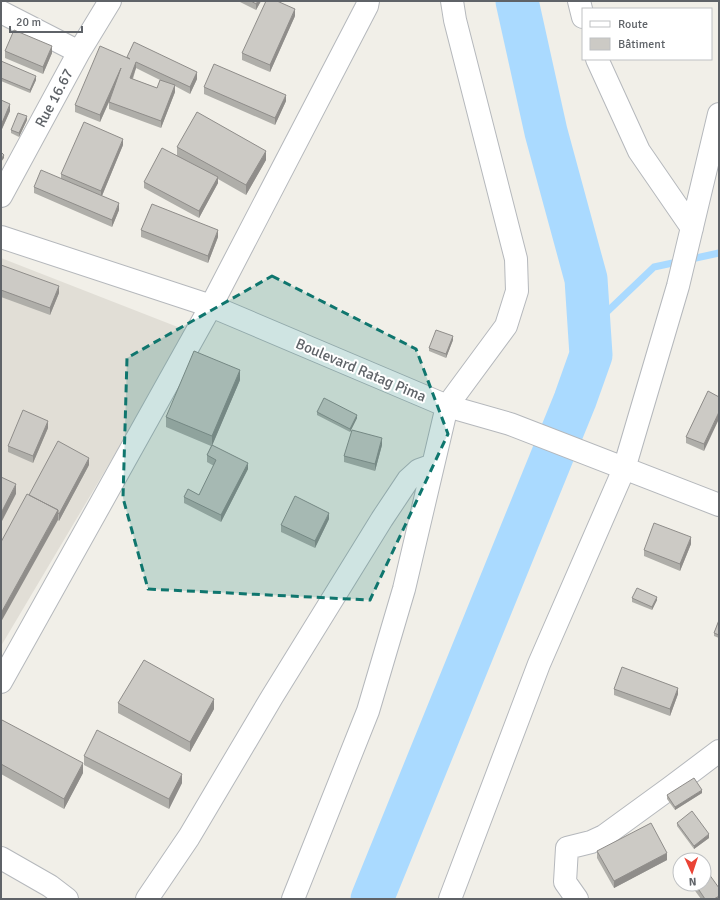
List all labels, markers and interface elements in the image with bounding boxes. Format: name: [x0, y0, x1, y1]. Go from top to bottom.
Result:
scale bar: [10, 8, 82, 34]
legend: [582, 8, 712, 60]
text: 20 m: [16, 15, 41, 30]
text: Route: [618, 17, 648, 32]
text: Bâtiment: [618, 37, 665, 52]
street label: Rue 16.67: [31, 66, 77, 130]
street label: Boulevard Ratag Pima: [293, 334, 429, 406]
north arrow: [672, 852, 712, 892]
text: N: [688, 875, 697, 888]

